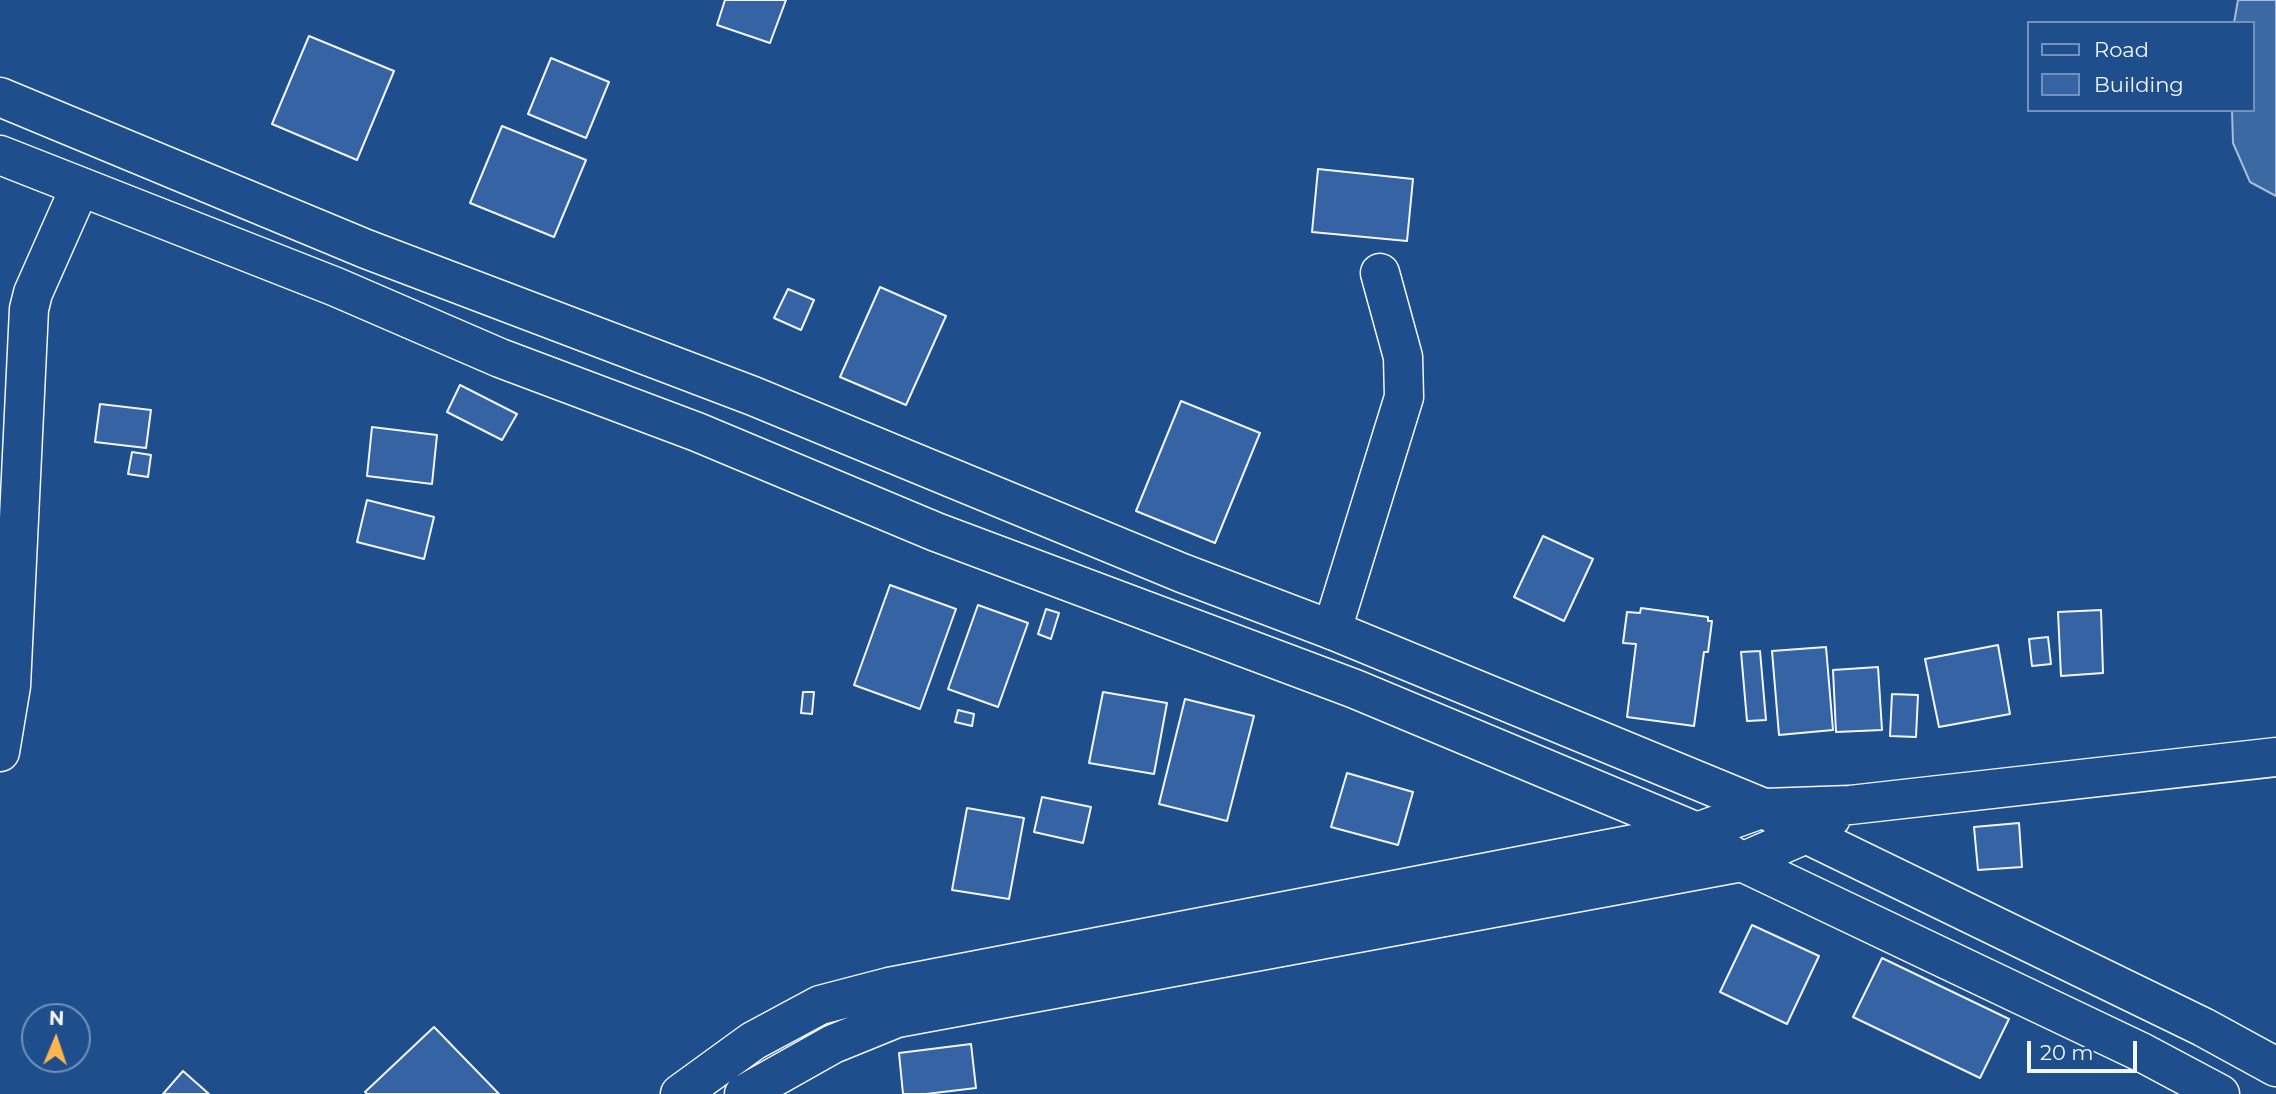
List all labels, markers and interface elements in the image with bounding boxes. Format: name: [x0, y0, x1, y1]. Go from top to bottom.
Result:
legend: [2028, 21, 2255, 112]
text: Road: [2094, 37, 2149, 62]
text: Building: [2094, 72, 2184, 97]
north arrow: [21, 1003, 91, 1073]
text: N: [49, 1007, 65, 1030]
scale bar: [2031, 1028, 2141, 1072]
text: 20 m: [2040, 1040, 2094, 1065]

